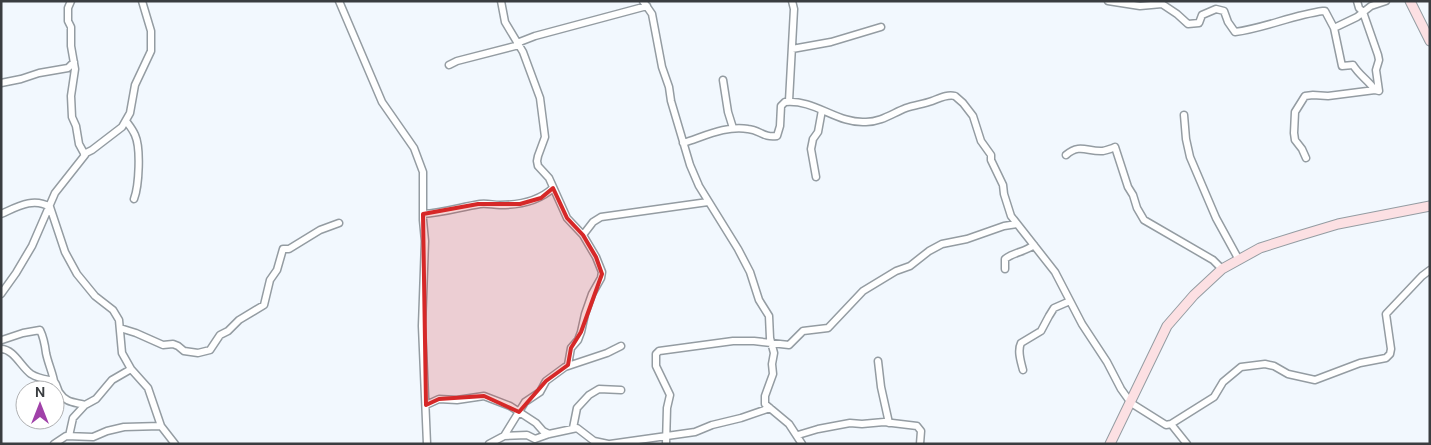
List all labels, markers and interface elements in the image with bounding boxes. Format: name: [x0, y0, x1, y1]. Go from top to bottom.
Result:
north arrow: [15, 380, 65, 430]
text: N: [35, 383, 45, 401]

